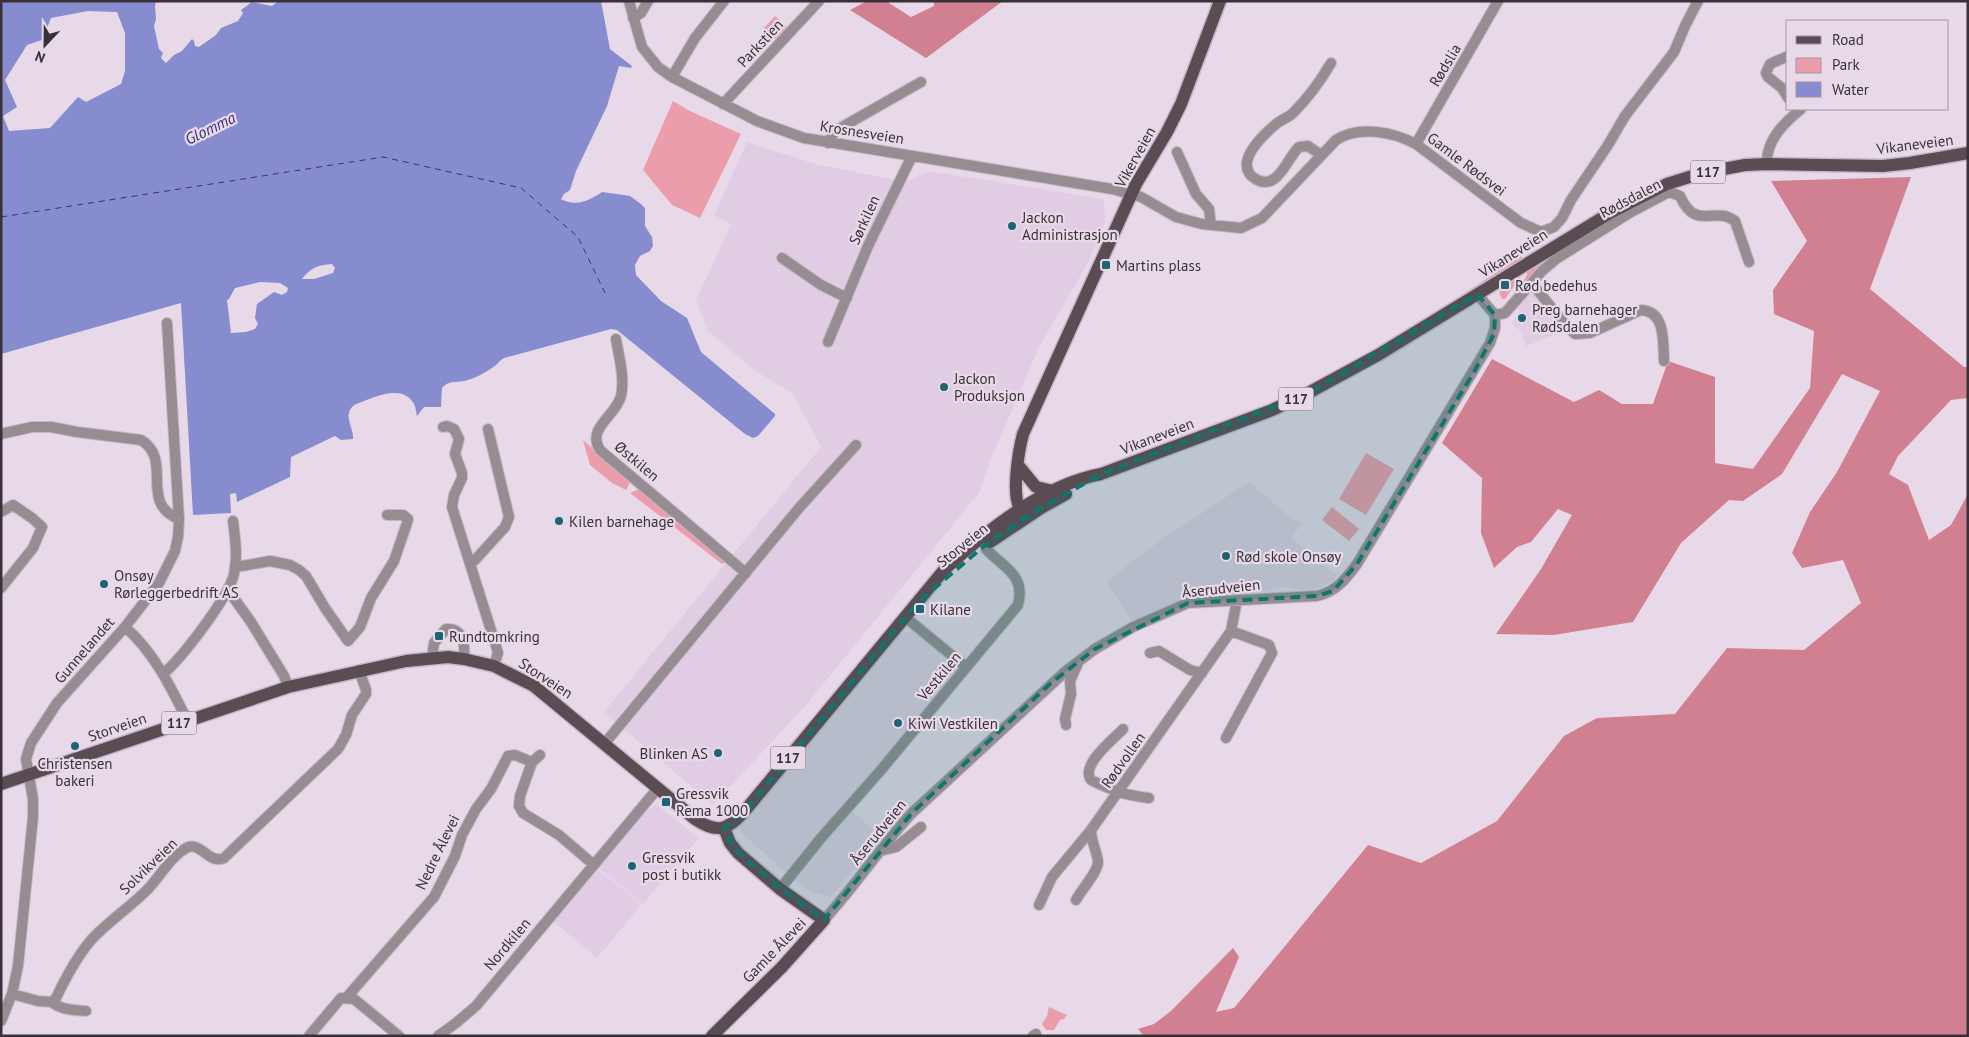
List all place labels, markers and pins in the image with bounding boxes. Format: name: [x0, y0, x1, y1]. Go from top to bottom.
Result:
place label: Jackon Administrasjon: [1021, 208, 1118, 244]
marker: Jackon Administrasjon: [1006, 220, 1018, 232]
place label: Martins plass: [1116, 256, 1201, 275]
marker: Martins plass: [1100, 259, 1112, 271]
place label: Rød bedehus: [1515, 276, 1597, 295]
marker: Rød bedehus: [1499, 279, 1511, 291]
place label: Preg barnehager Rødsdalen: [1532, 300, 1637, 336]
marker: Preg barnehager Rødsdalen: [1516, 312, 1528, 324]
place label: Jackon Produksjon: [953, 369, 1025, 405]
marker: Jackon Produksjon: [938, 381, 950, 393]
place label: Kilen barnehage: [569, 512, 674, 531]
marker: Kilen barnehage: [553, 515, 565, 527]
place label: Rød skole Onsøy: [1236, 547, 1341, 566]
marker: Rød skole Onsøy: [1220, 550, 1232, 562]
place label: Onsøy Rørleggerbedrift AS: [114, 566, 239, 602]
marker: Onsøy Rørleggerbedrift AS: [98, 578, 110, 590]
place label: Kilane: [930, 600, 971, 619]
marker: Kilane: [914, 603, 926, 615]
place label: Rundtomkring: [449, 627, 540, 646]
marker: Rundtomkring: [433, 630, 445, 642]
place label: Kiwi Vestkilen: [908, 714, 998, 733]
marker: Kiwi Vestkilen: [892, 717, 904, 729]
marker: Christensen bakeri: [69, 740, 81, 752]
place label: Blinken AS: [640, 744, 708, 763]
marker: Blinken AS: [712, 747, 724, 759]
place label: Christensen bakeri: [37, 754, 113, 790]
place label: Gressvik Rema 1000: [676, 784, 748, 820]
marker: Gressvik Rema 1000: [660, 796, 672, 808]
place label: Gressvik post i butikk: [642, 848, 722, 884]
marker: Gressvik post i butikk: [626, 860, 638, 872]

